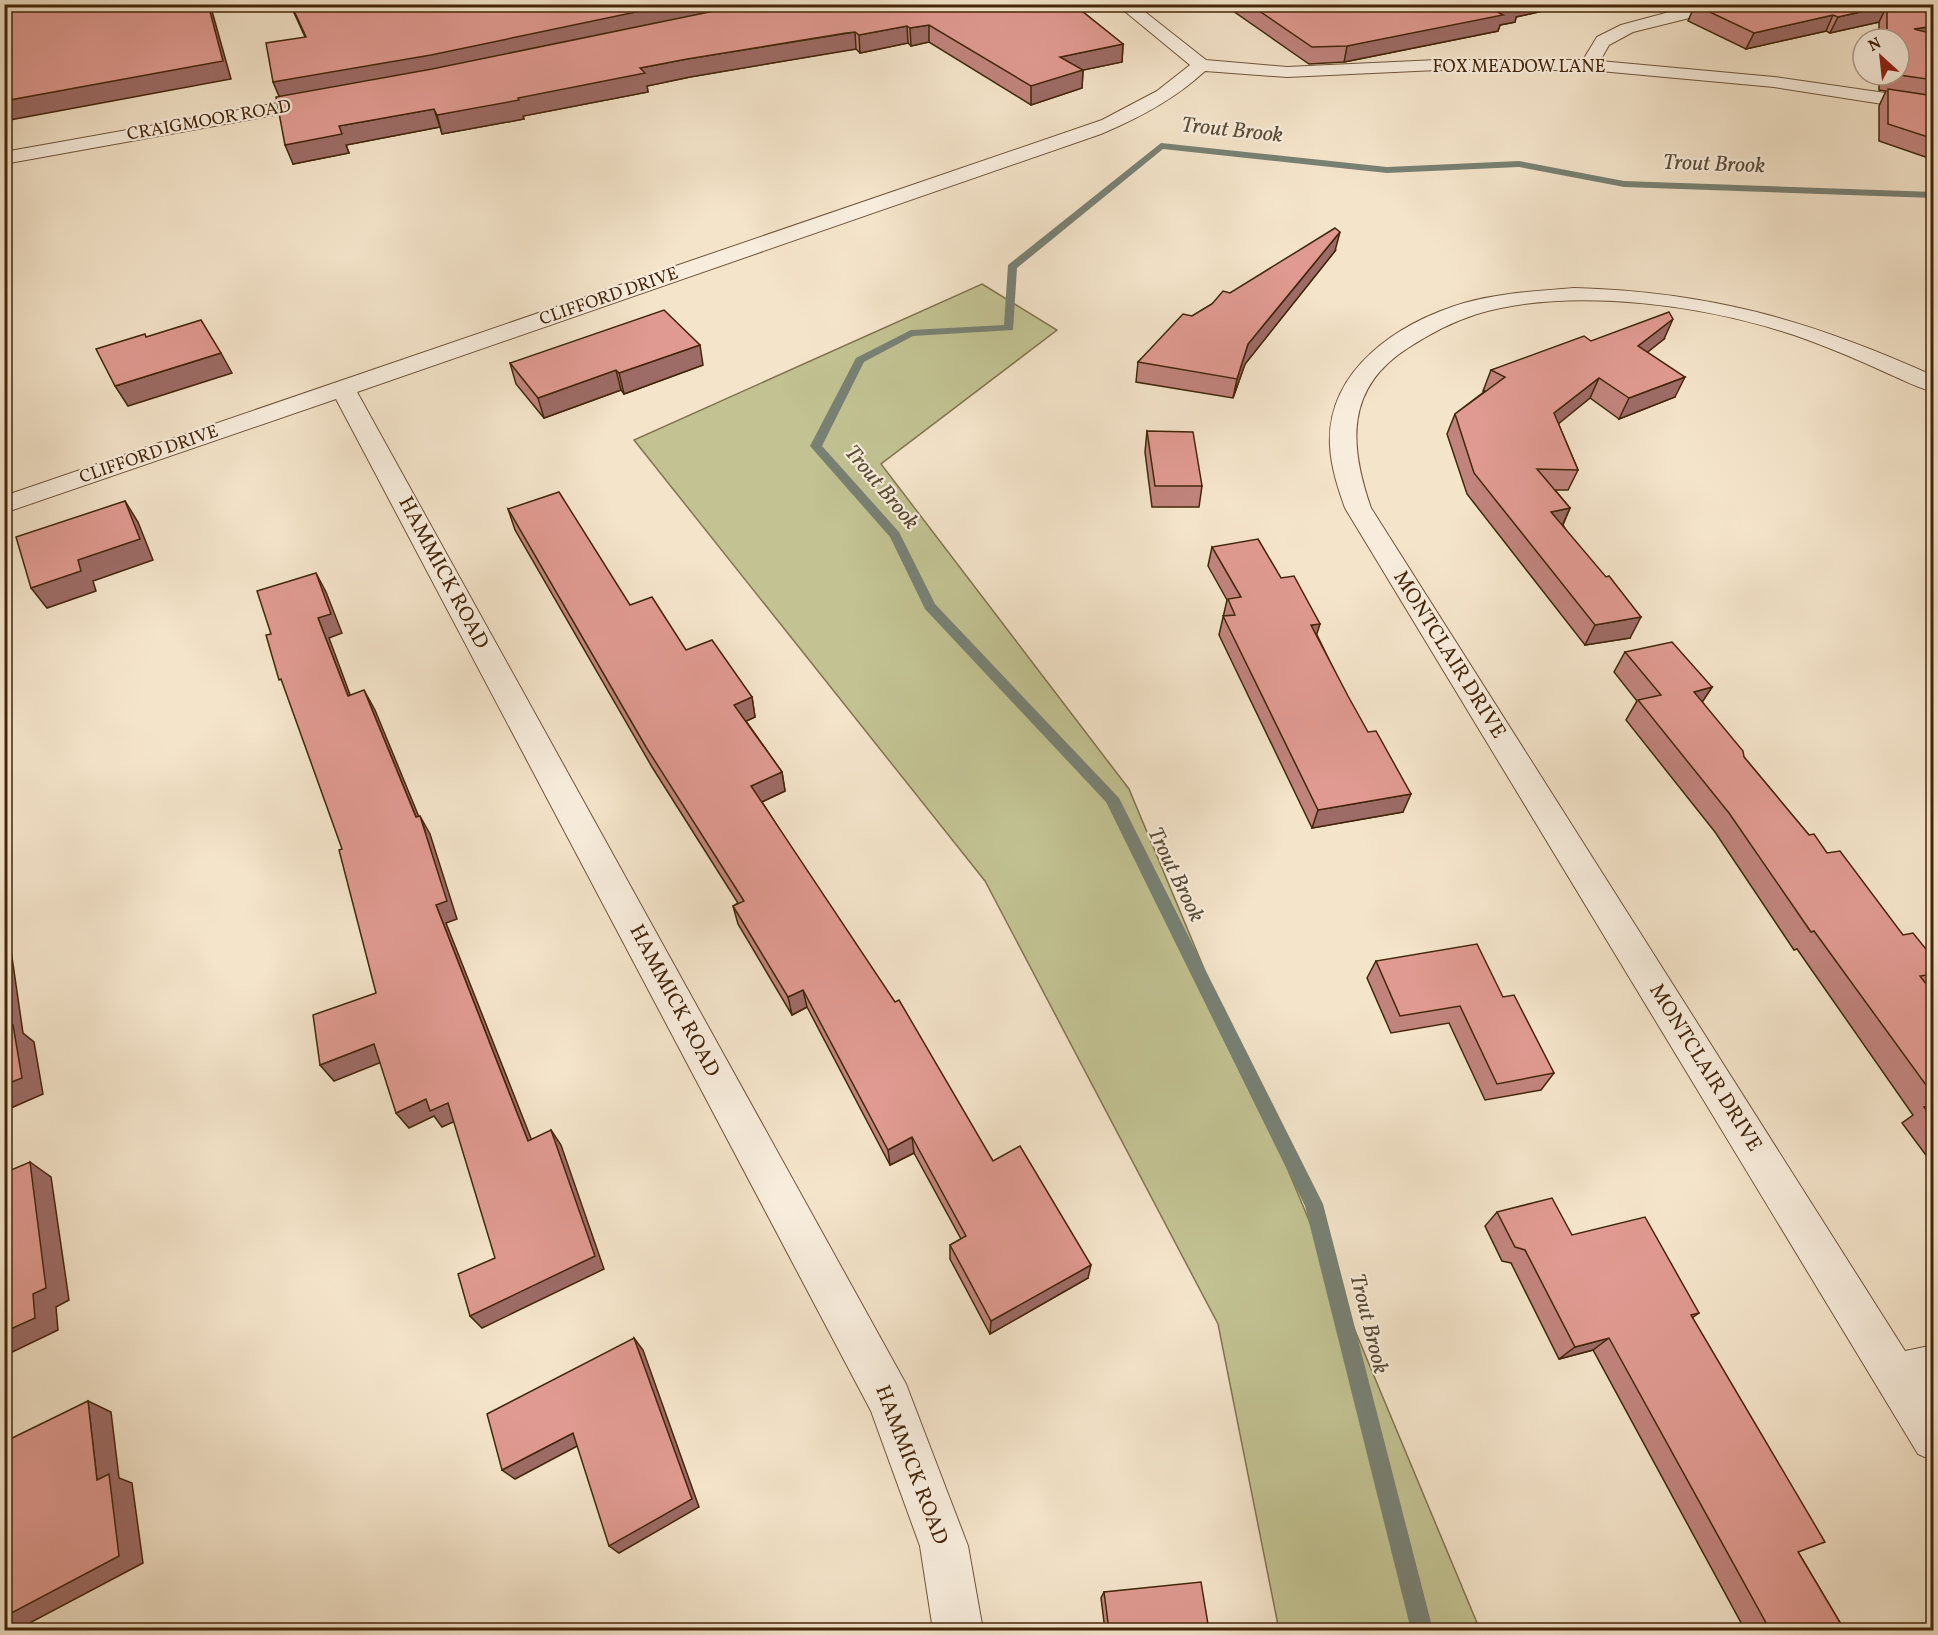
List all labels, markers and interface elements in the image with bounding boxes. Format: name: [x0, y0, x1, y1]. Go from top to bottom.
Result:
north arrow: [1851, 27, 1911, 87]
text: N: [1865, 33, 1886, 58]
street label: FOX MEADOW LANE: [1432, 55, 1606, 80]
street label: CRAIGMOOR ROAD: [125, 94, 293, 148]
water label: Trout Brook: [1180, 110, 1284, 152]
water label: Trout Brook: [1662, 148, 1766, 182]
street label: CLIFFORD DRIVE: [536, 261, 682, 333]
street label: CLIFFORD DRIVE: [76, 419, 222, 491]
water label: Trout Brook: [836, 439, 926, 537]
street label: HAMMICK ROAD: [391, 492, 495, 654]
street label: MONTCLAIR DRIVE: [1386, 565, 1512, 745]
water label: Trout Brook: [1139, 822, 1211, 928]
street label: HAMMICK ROAD: [622, 920, 726, 1082]
street label: MONTCLAIR DRIVE: [1642, 978, 1768, 1158]
water label: Trout Brook: [1341, 1271, 1395, 1377]
street label: HAMMICK ROAD: [867, 1381, 955, 1549]

